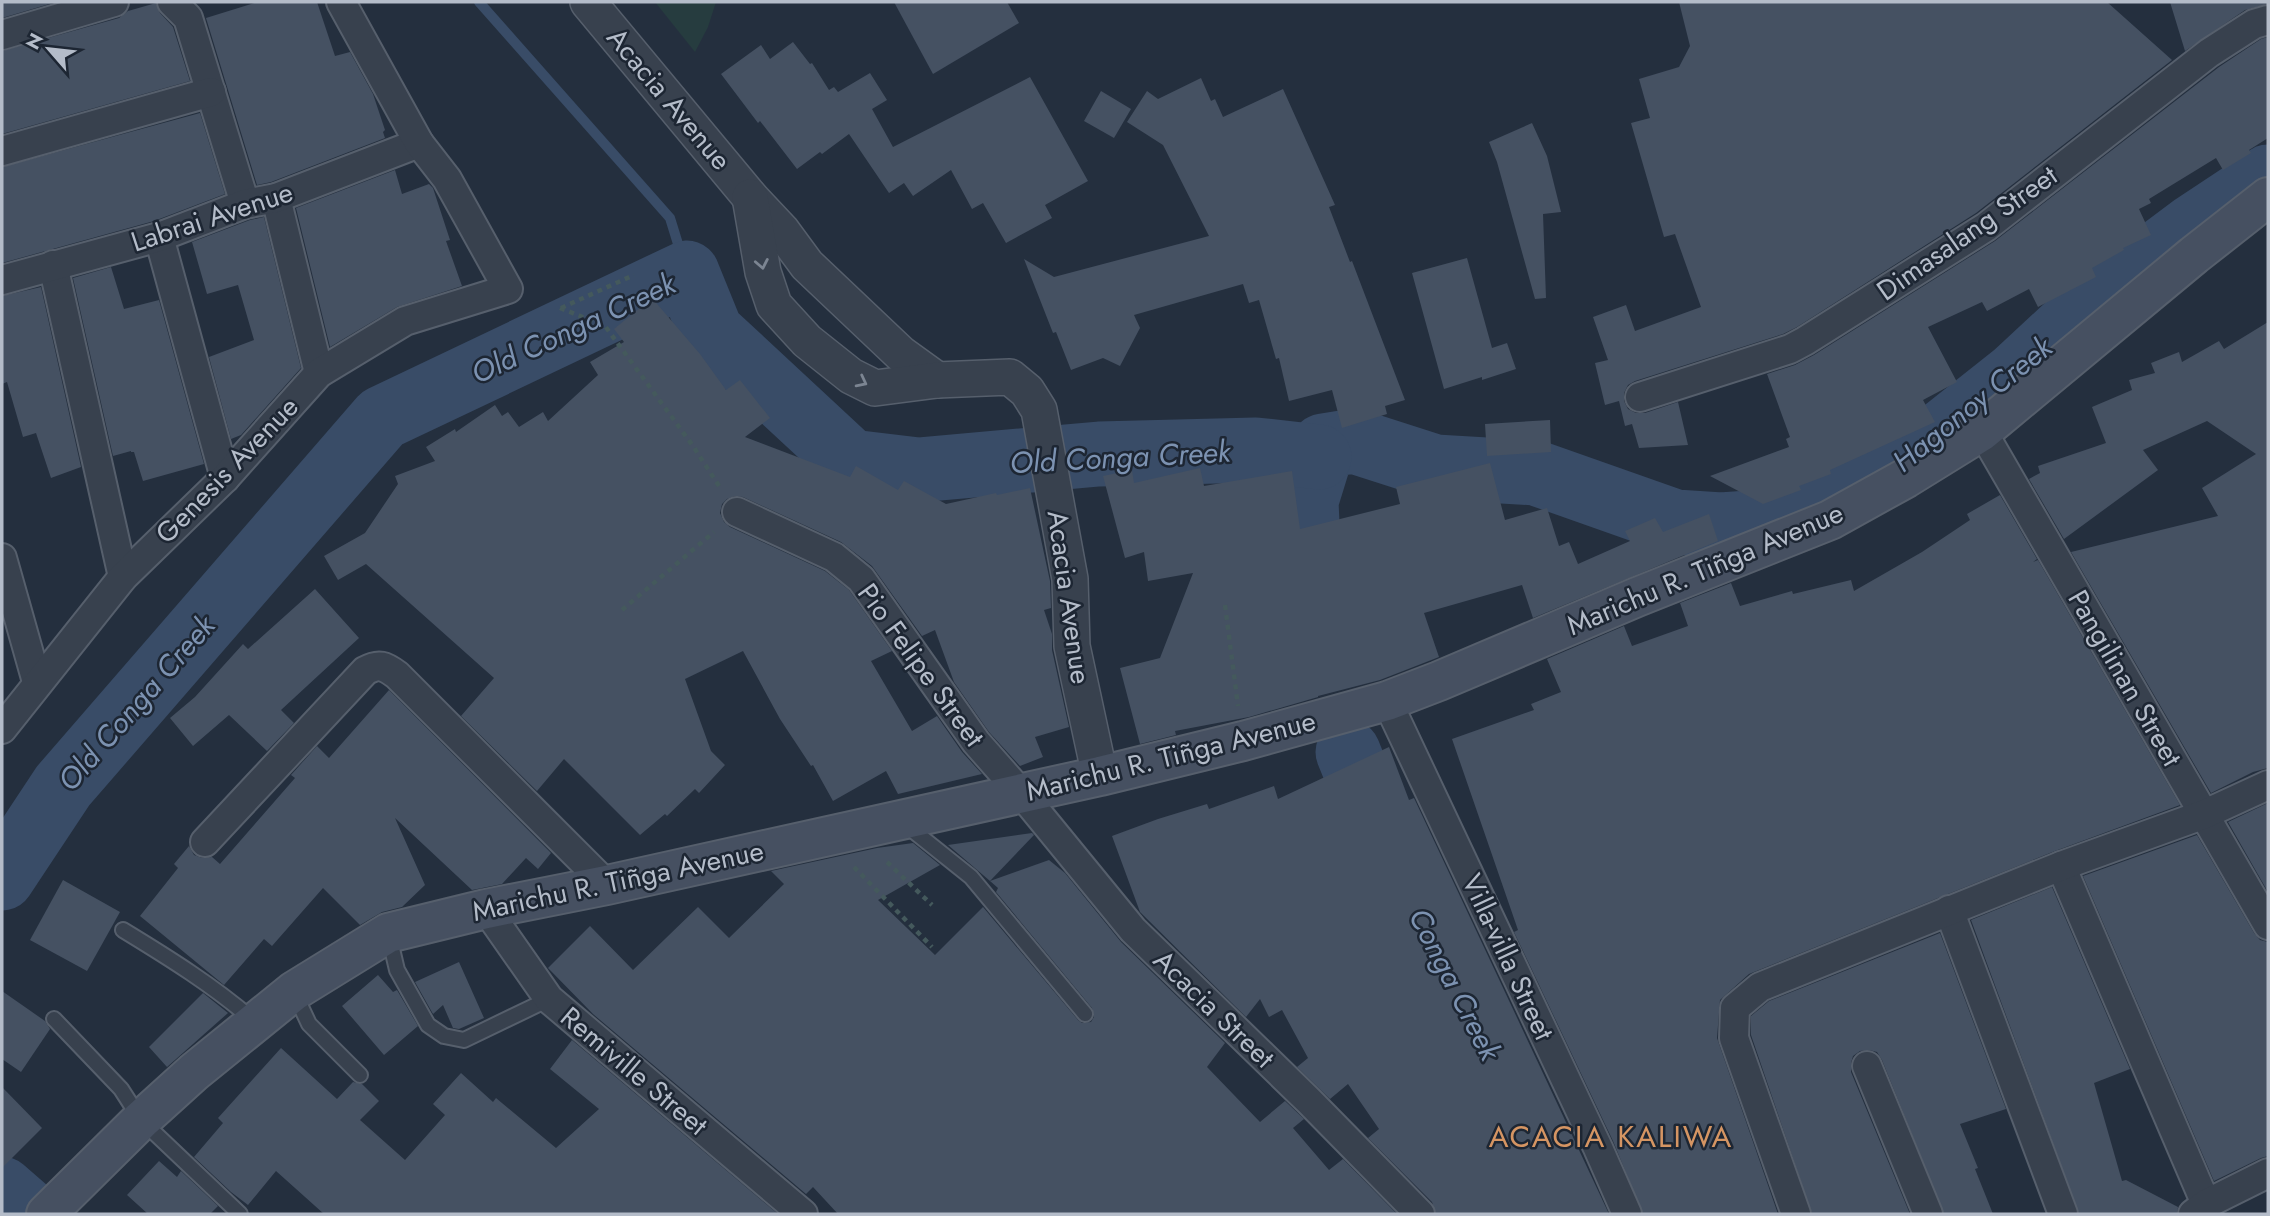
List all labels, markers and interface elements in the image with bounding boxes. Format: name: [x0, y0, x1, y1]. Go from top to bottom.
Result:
north arrow: [14, 14, 84, 84]
street label: Acacia Avenue: [597, 19, 741, 179]
text: N: [19, 28, 50, 54]
street label: Dimasalang Street: [1868, 155, 2066, 311]
street label: Labrai Avenue: [126, 172, 298, 262]
one-way arrow: [754, 258, 769, 270]
water label: Old Conga Creek: [464, 261, 683, 394]
water label: Hagonoy Creek: [1883, 325, 2062, 482]
one-way arrow: [855, 373, 867, 387]
street label: Genesis Avenue: [146, 387, 308, 553]
water label: Old Conga Creek: [1009, 430, 1233, 484]
street label: Marichu R. Tiñga Avenue: [1560, 492, 1850, 646]
street label: Acacia Avenue: [1037, 507, 1101, 687]
street label: Pio Felipe Street: [848, 575, 995, 755]
street label: Pangilinan Street: [2058, 582, 2192, 774]
water label: Old Conga Creek: [47, 605, 225, 800]
street label: Marichu R. Tiñga Avenue: [1022, 700, 1320, 812]
street label: Marichu R. Tiñga Avenue: [469, 830, 767, 932]
street label: Villa-villa Street: [1452, 867, 1565, 1047]
water label: Conga Creek: [1398, 900, 1512, 1069]
street label: Acacia Street: [1144, 941, 1284, 1078]
street label: Remiville Street: [551, 997, 717, 1145]
district label: ACACIA KALIWA: [1489, 1115, 1733, 1158]

